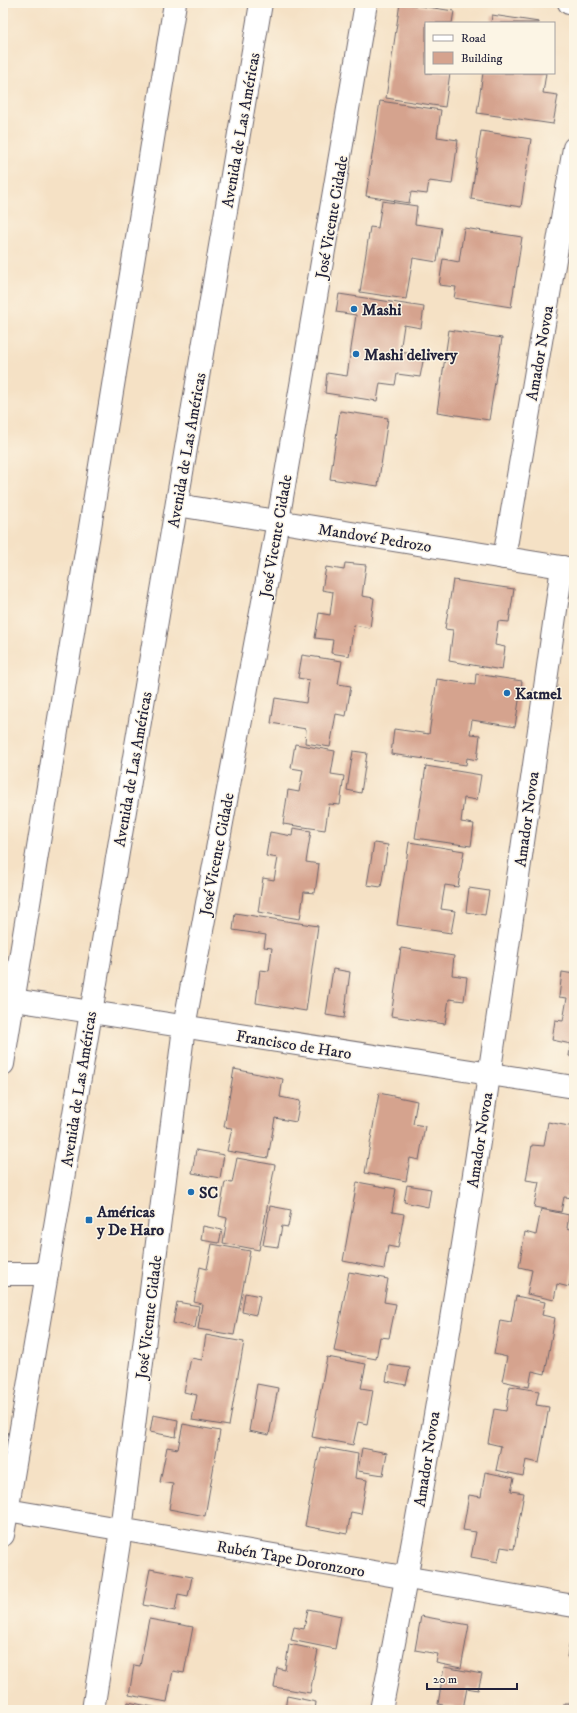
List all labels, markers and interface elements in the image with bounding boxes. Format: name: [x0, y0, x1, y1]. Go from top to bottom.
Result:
legend: [425, 22, 555, 74]
text: Road: [461, 31, 486, 46]
street label: Avenida de Las Américas: [217, 51, 264, 209]
text: Building: [461, 51, 502, 66]
street label: José Vicente Cidade: [311, 154, 353, 282]
place label: Mashi: [362, 300, 401, 320]
marker: Mashi: [349, 304, 359, 314]
street label: Amador Novoa: [522, 304, 558, 402]
place label: Mashi delivery: [364, 345, 458, 365]
marker: Mashi delivery: [351, 349, 361, 359]
street label: Avenida de Las Américas: [163, 371, 210, 529]
street label: José Vicente Cidade: [255, 473, 297, 601]
street label: Mandové Pedrozo: [317, 519, 433, 557]
place label: Katmel: [515, 684, 563, 704]
marker: Katmel: [502, 688, 512, 698]
street label: Avenida de Las Américas: [109, 690, 156, 848]
street label: Amador Novoa: [510, 770, 544, 868]
street label: José Vicente Cidade: [195, 791, 239, 919]
street label: Avenida de Las Américas: [57, 1010, 101, 1168]
street label: Francisco de Haro: [235, 1026, 353, 1064]
street label: Amador Novoa: [463, 1091, 497, 1189]
place label: SC: [199, 1183, 218, 1203]
marker: SC: [186, 1187, 196, 1197]
place label: Américas y De Haro: [96, 1202, 164, 1240]
marker: Américas y De Haro: [84, 1215, 94, 1225]
street label: José Vicente Cidade: [131, 1254, 167, 1382]
street label: Amador Novoa: [410, 1410, 444, 1508]
street label: Rubén Tape Doronzoro: [215, 1536, 367, 1582]
scale bar: [427, 1665, 517, 1691]
text: 20 m: [433, 1672, 457, 1687]

